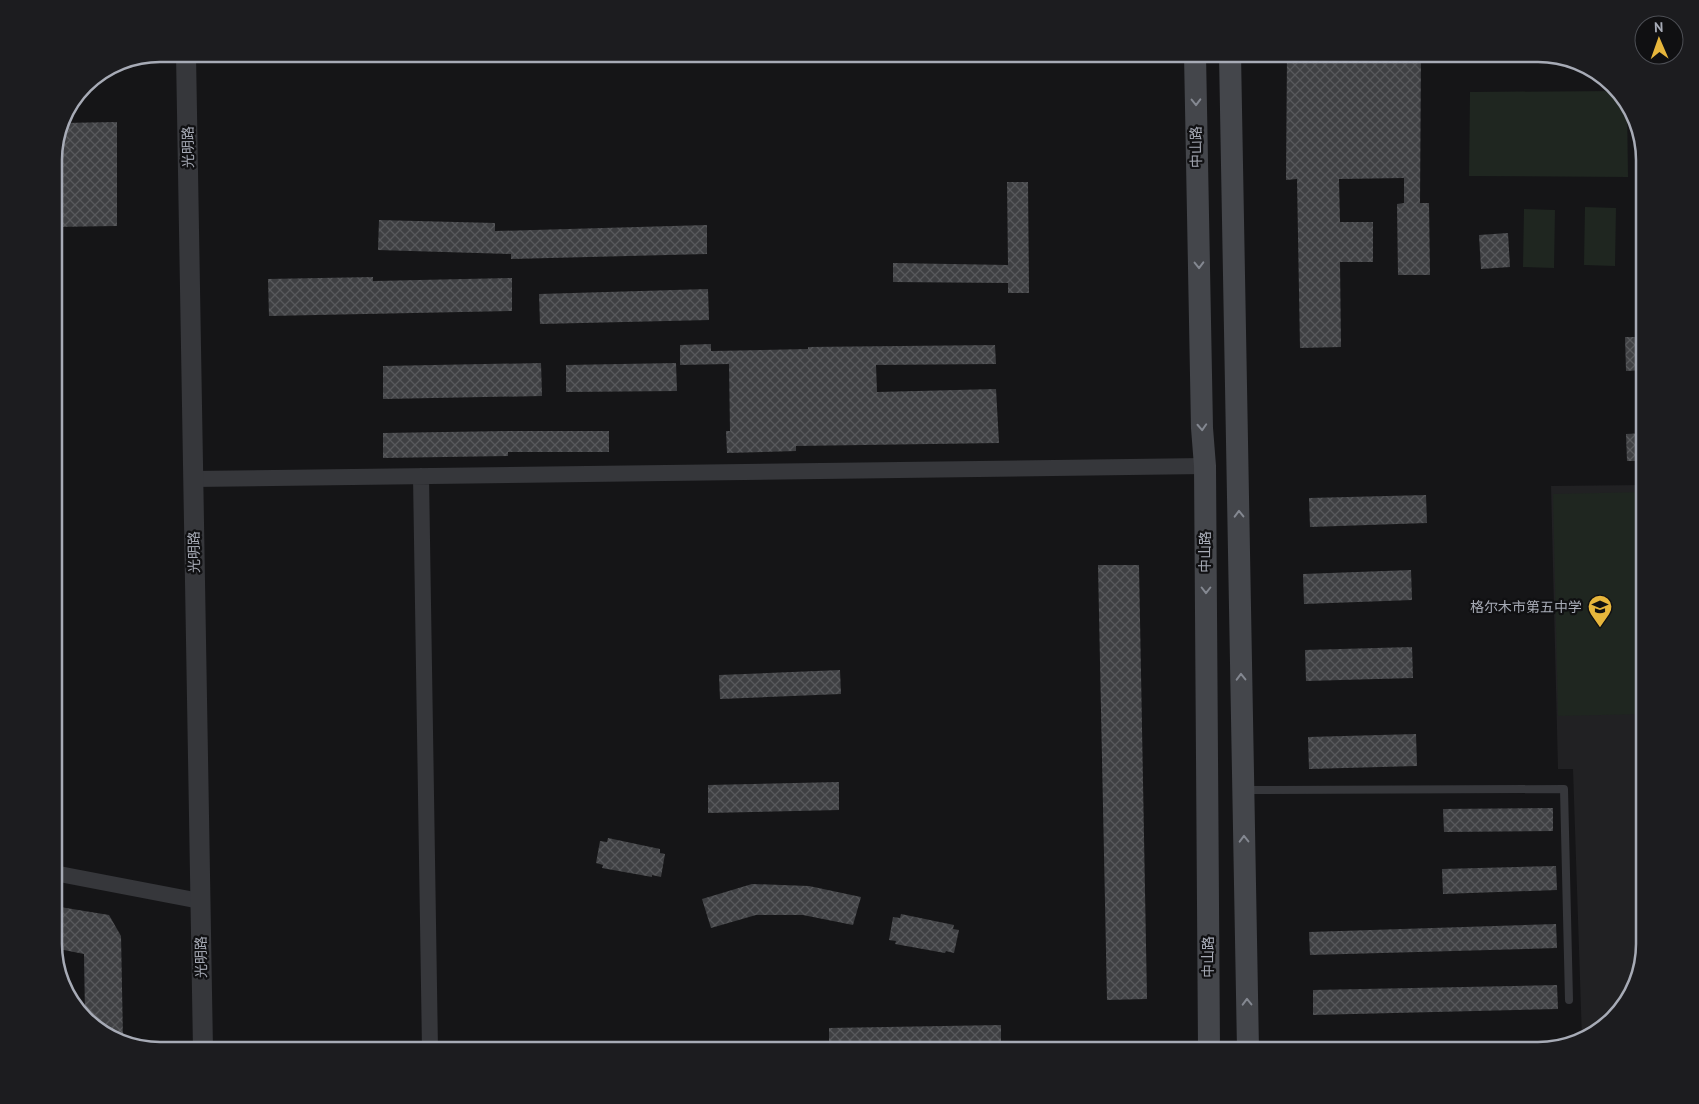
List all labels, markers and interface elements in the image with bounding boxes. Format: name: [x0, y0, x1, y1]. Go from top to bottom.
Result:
north arrow: [1634, 15, 1684, 65]
text: N: [1654, 18, 1663, 36]
one-way arrow: [1190, 99, 1201, 107]
street label: 光明路: [179, 126, 197, 168]
street label: 中山路: [1187, 126, 1205, 168]
one-way arrow: [1193, 261, 1204, 269]
one-way arrow: [1196, 424, 1207, 432]
one-way arrow: [1233, 510, 1244, 518]
street label: 光明路: [185, 531, 203, 573]
street label: 中山路: [1196, 531, 1214, 573]
one-way arrow: [1200, 586, 1211, 594]
school or university icon: 格尔木市第五中学: [1587, 594, 1613, 628]
place label: 格尔木市第五中学: [1470, 598, 1582, 616]
one-way arrow: [1236, 672, 1246, 680]
one-way arrow: [1239, 835, 1249, 842]
street label: 光明路: [192, 936, 210, 978]
street label: 中山路: [1199, 936, 1217, 978]
one-way arrow: [1242, 997, 1252, 1005]

